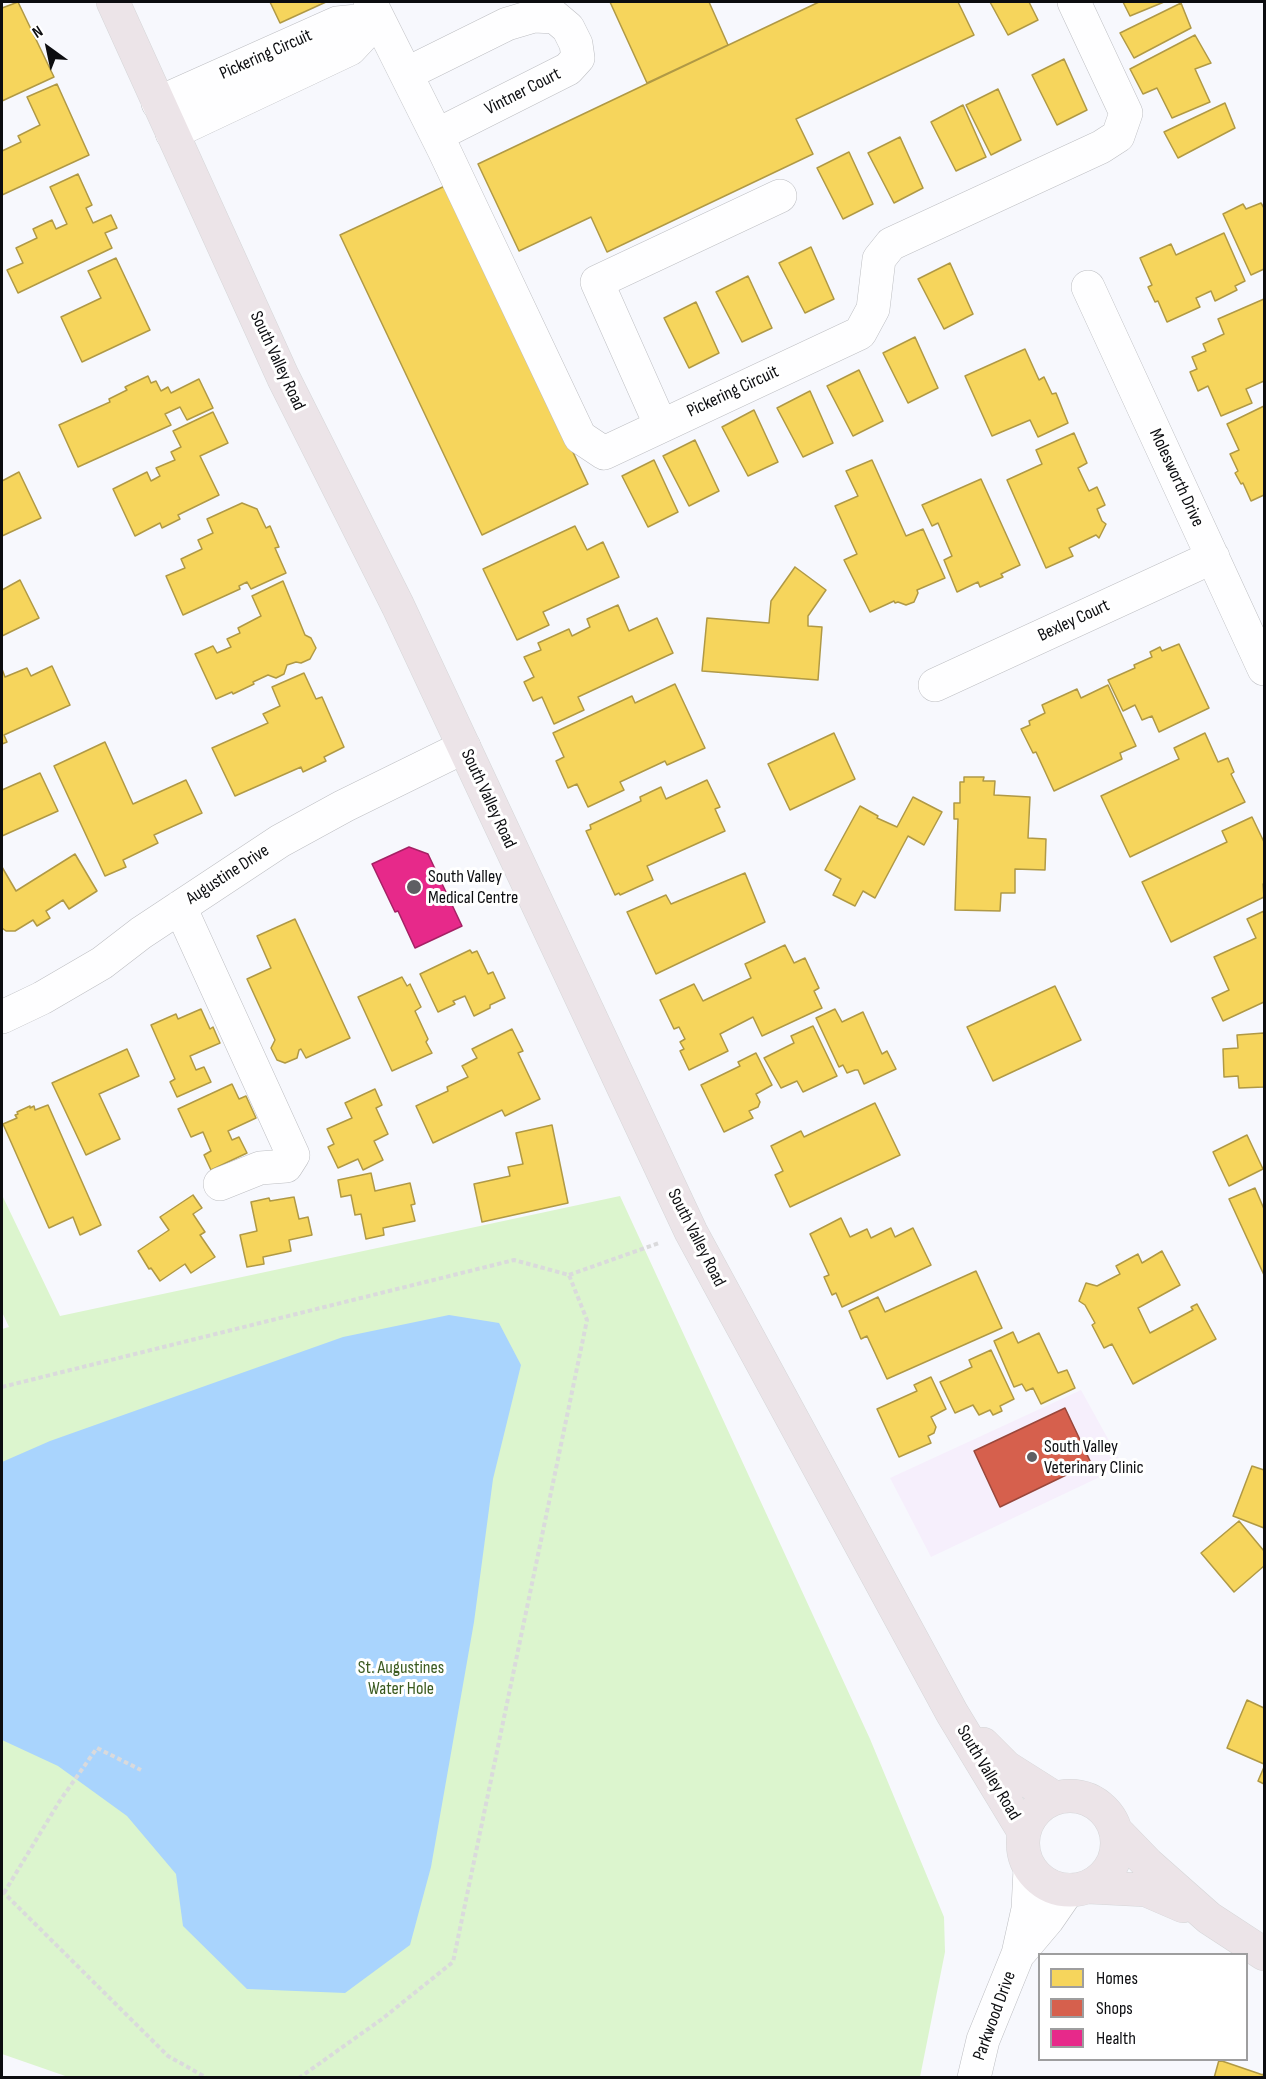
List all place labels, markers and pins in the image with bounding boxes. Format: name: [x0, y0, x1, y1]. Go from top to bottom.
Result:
place label: South Valley Medical Centre: [428, 866, 518, 908]
marker: South Valley Medical Centre: [405, 878, 423, 896]
place label: South Valley Veterinary Clinic: [1044, 1436, 1144, 1478]
marker: South Valley Veterinary Clinic: [1025, 1450, 1039, 1464]

